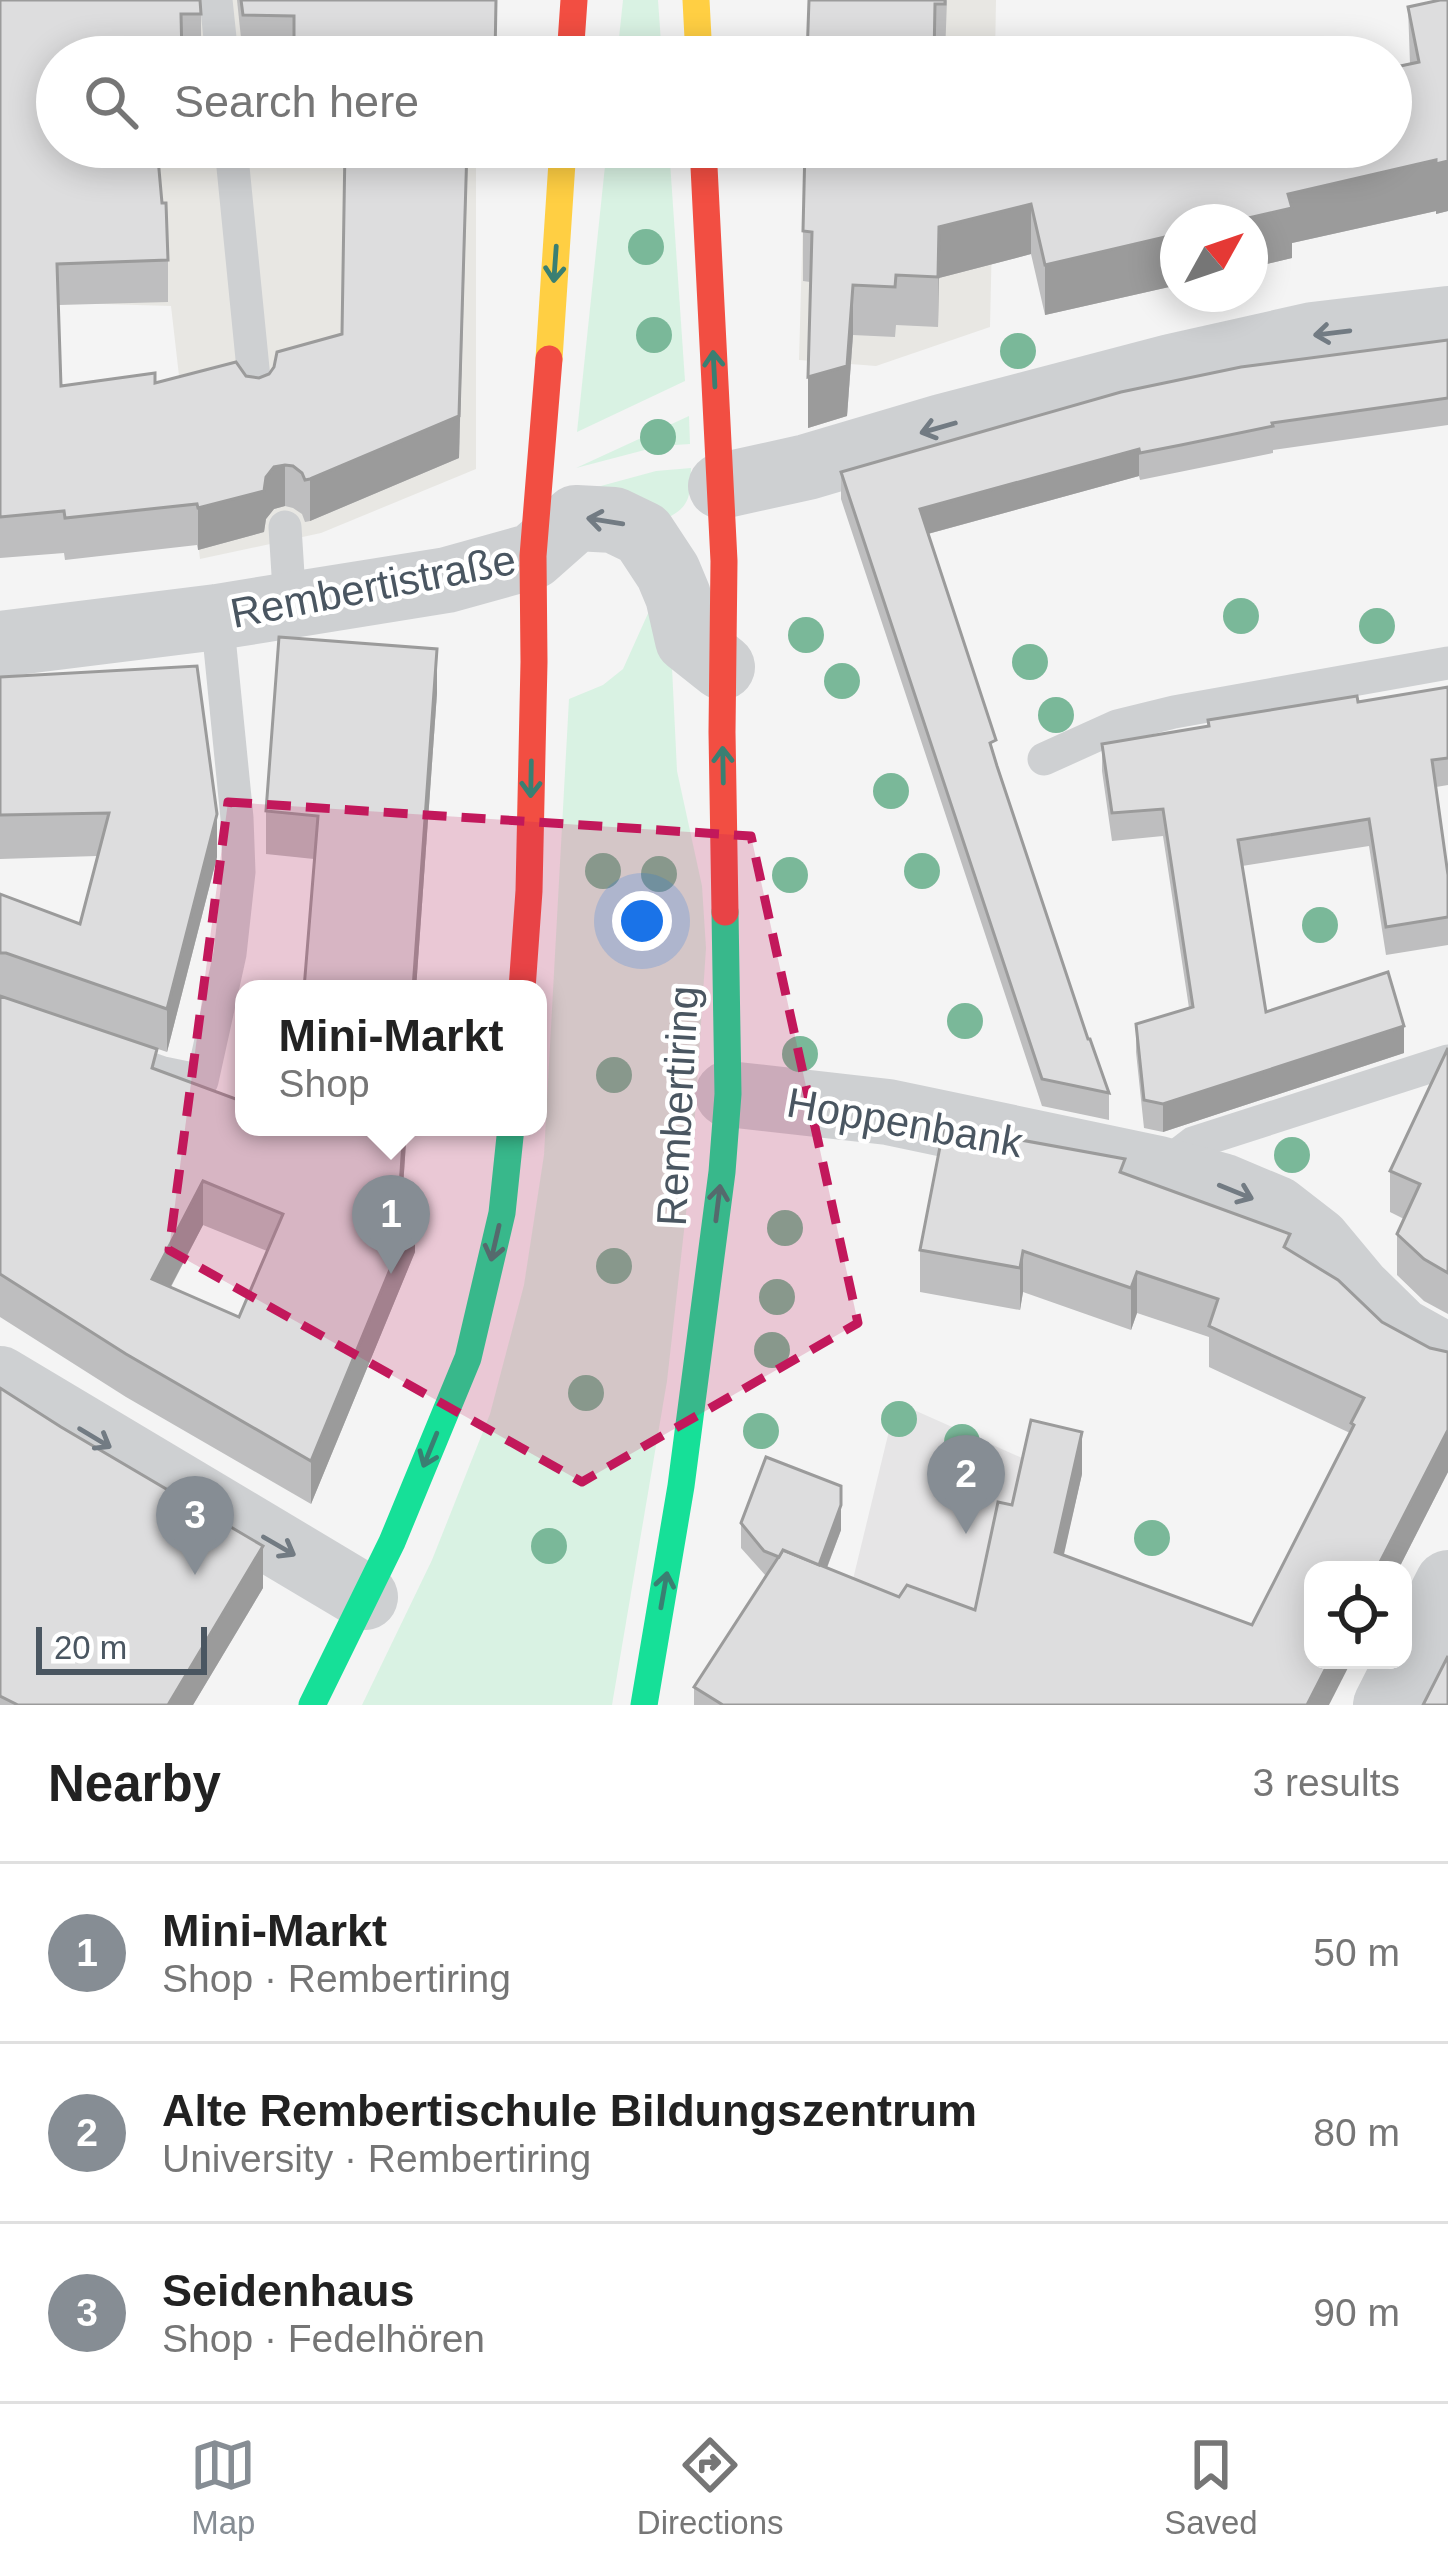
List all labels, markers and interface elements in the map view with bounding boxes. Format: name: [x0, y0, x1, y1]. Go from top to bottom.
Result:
search box: [36, 36, 1412, 168]
icon: search: [78, 69, 144, 135]
text: Search here: [174, 76, 419, 127]
north arrow: [1160, 204, 1268, 312]
one-way arrow: [544, 244, 567, 283]
one-way arrow: [1313, 322, 1352, 345]
one-way arrow: [702, 350, 725, 389]
one-way arrow: [920, 418, 958, 440]
one-way arrow: [586, 509, 625, 532]
street label: Rembertistraße: [227, 536, 520, 637]
one-way arrow: [711, 746, 734, 785]
one-way arrow: [520, 759, 543, 798]
your location: [612, 891, 672, 951]
popup: [235, 980, 547, 1136]
street label: Rembertiring: [648, 985, 707, 1227]
text: Mini-Markt: [279, 1010, 504, 1061]
text: Shop: [279, 1062, 370, 1105]
street label: Hoppenbank: [784, 1079, 1027, 1166]
pin: 1: [352, 1175, 430, 1274]
one-way arrow: [1216, 1183, 1253, 1204]
one-way arrow: [707, 1185, 730, 1224]
one-way arrow: [483, 1223, 505, 1261]
one-way arrow: [77, 1426, 111, 1450]
one-way arrow: [418, 1430, 439, 1467]
pin: 2: [927, 1435, 1005, 1534]
pin: 3: [156, 1476, 234, 1575]
one-way arrow: [261, 1535, 296, 1559]
map controls: [1304, 1561, 1412, 1669]
button: locate: [1304, 1561, 1412, 1669]
one-way arrow: [653, 1571, 676, 1610]
scale bar: [36, 1621, 207, 1674]
text: 20 m: [54, 1629, 127, 1666]
text: Nearby: [48, 1755, 221, 1812]
text: 3 results: [1253, 1761, 1400, 1804]
text: Mini-Markt: [162, 1905, 387, 1956]
text: 1: [76, 1931, 98, 1974]
text: 50 m: [1313, 1931, 1400, 1974]
text: Shop · Rembertiring: [162, 1957, 511, 2000]
text: Alte Rembertischule Bildungszentrum: [162, 2085, 977, 2136]
text: 2: [76, 2111, 98, 2154]
text: 80 m: [1313, 2111, 1400, 2154]
text: University · Rembertiring: [162, 2137, 591, 2180]
text: Seidenhaus: [162, 2265, 415, 2316]
text: 3: [76, 2291, 98, 2334]
text: 90 m: [1313, 2291, 1400, 2334]
text: Shop · Fedelhören: [162, 2317, 485, 2360]
tab: Map: [190, 2432, 256, 2542]
tab: Directions: [637, 2432, 784, 2542]
tab: Saved: [1164, 2432, 1258, 2542]

